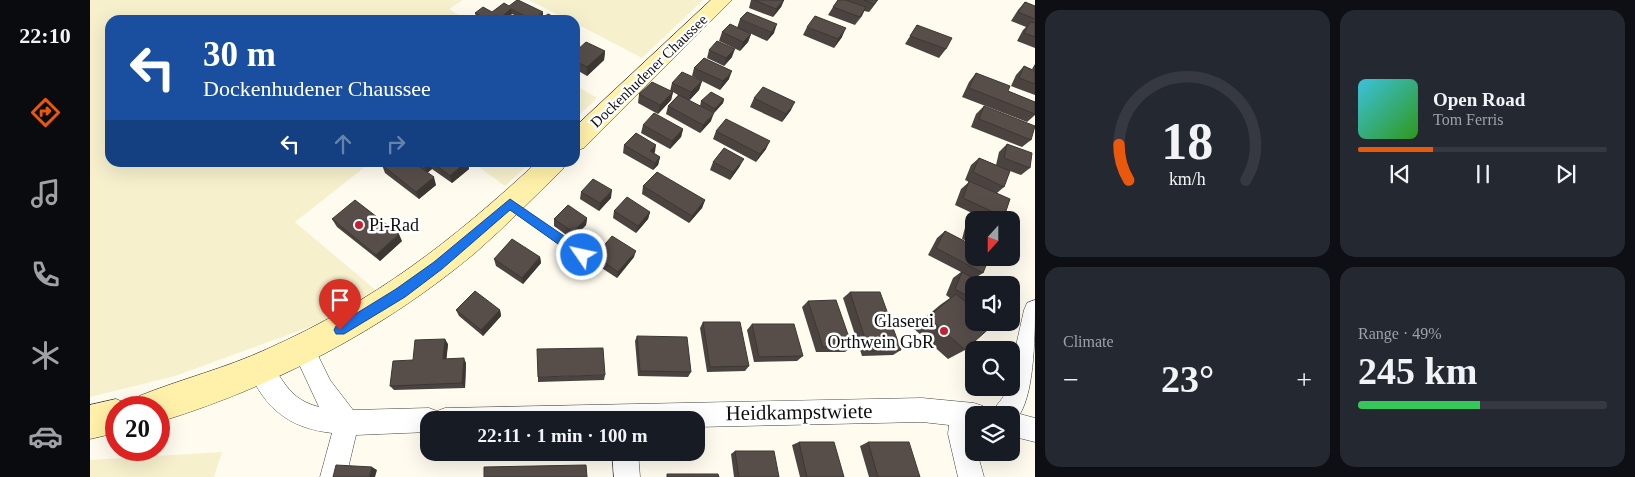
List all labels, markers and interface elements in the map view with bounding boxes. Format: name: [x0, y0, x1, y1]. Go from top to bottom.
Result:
street label: Dockenhudener Chaussee: [588, 11, 711, 131]
text: 22:10: [19, 23, 71, 48]
icon: left: [120, 35, 185, 100]
text: 30 m: [203, 35, 276, 74]
text: Dockenhudener Chaussee: [203, 76, 431, 101]
text: Open Road: [1433, 89, 1525, 110]
icon: directions: [28, 95, 63, 130]
text: Tom Ferris: [1433, 111, 1503, 128]
text: 18: [1162, 113, 1214, 170]
icon: left: [276, 130, 304, 158]
icon: ahead: [329, 130, 357, 158]
icon: right: [382, 130, 410, 158]
icon: previous: [1386, 160, 1414, 188]
icon: pause: [1469, 160, 1497, 188]
icon: next: [1552, 160, 1580, 188]
text: km/h: [1169, 169, 1206, 189]
icon: music: [28, 176, 63, 211]
north arrow: [965, 211, 1020, 266]
map controls: [965, 211, 1020, 461]
place label: Pi-Rad: [369, 215, 419, 235]
marker: Pi-Rad: [353, 219, 365, 231]
position arrow: [555, 228, 607, 280]
icon: phone: [28, 257, 63, 292]
button: sound: [965, 276, 1020, 331]
pin: [319, 279, 361, 330]
icon: arrive: [326, 286, 354, 314]
place label: Glaserei Orthwein GbR: [828, 311, 934, 352]
marker: Glaserei Orthwein GbR: [938, 325, 950, 337]
text: Range · 49%: [1358, 325, 1442, 342]
text: Climate: [1063, 333, 1114, 350]
icon: climate: [28, 338, 63, 373]
button: search: [965, 341, 1020, 396]
text: 245 km: [1358, 350, 1477, 392]
text: 23°: [1161, 358, 1214, 400]
text: −: [1063, 364, 1079, 395]
text: +: [1296, 364, 1312, 395]
speed limit sign: 20: [105, 396, 170, 461]
street label: Heidkampstwiete: [725, 399, 873, 425]
button: layers: [965, 406, 1020, 461]
icon: car: [28, 419, 63, 454]
text: 22:11 · 1 min · 100 m: [478, 425, 647, 446]

